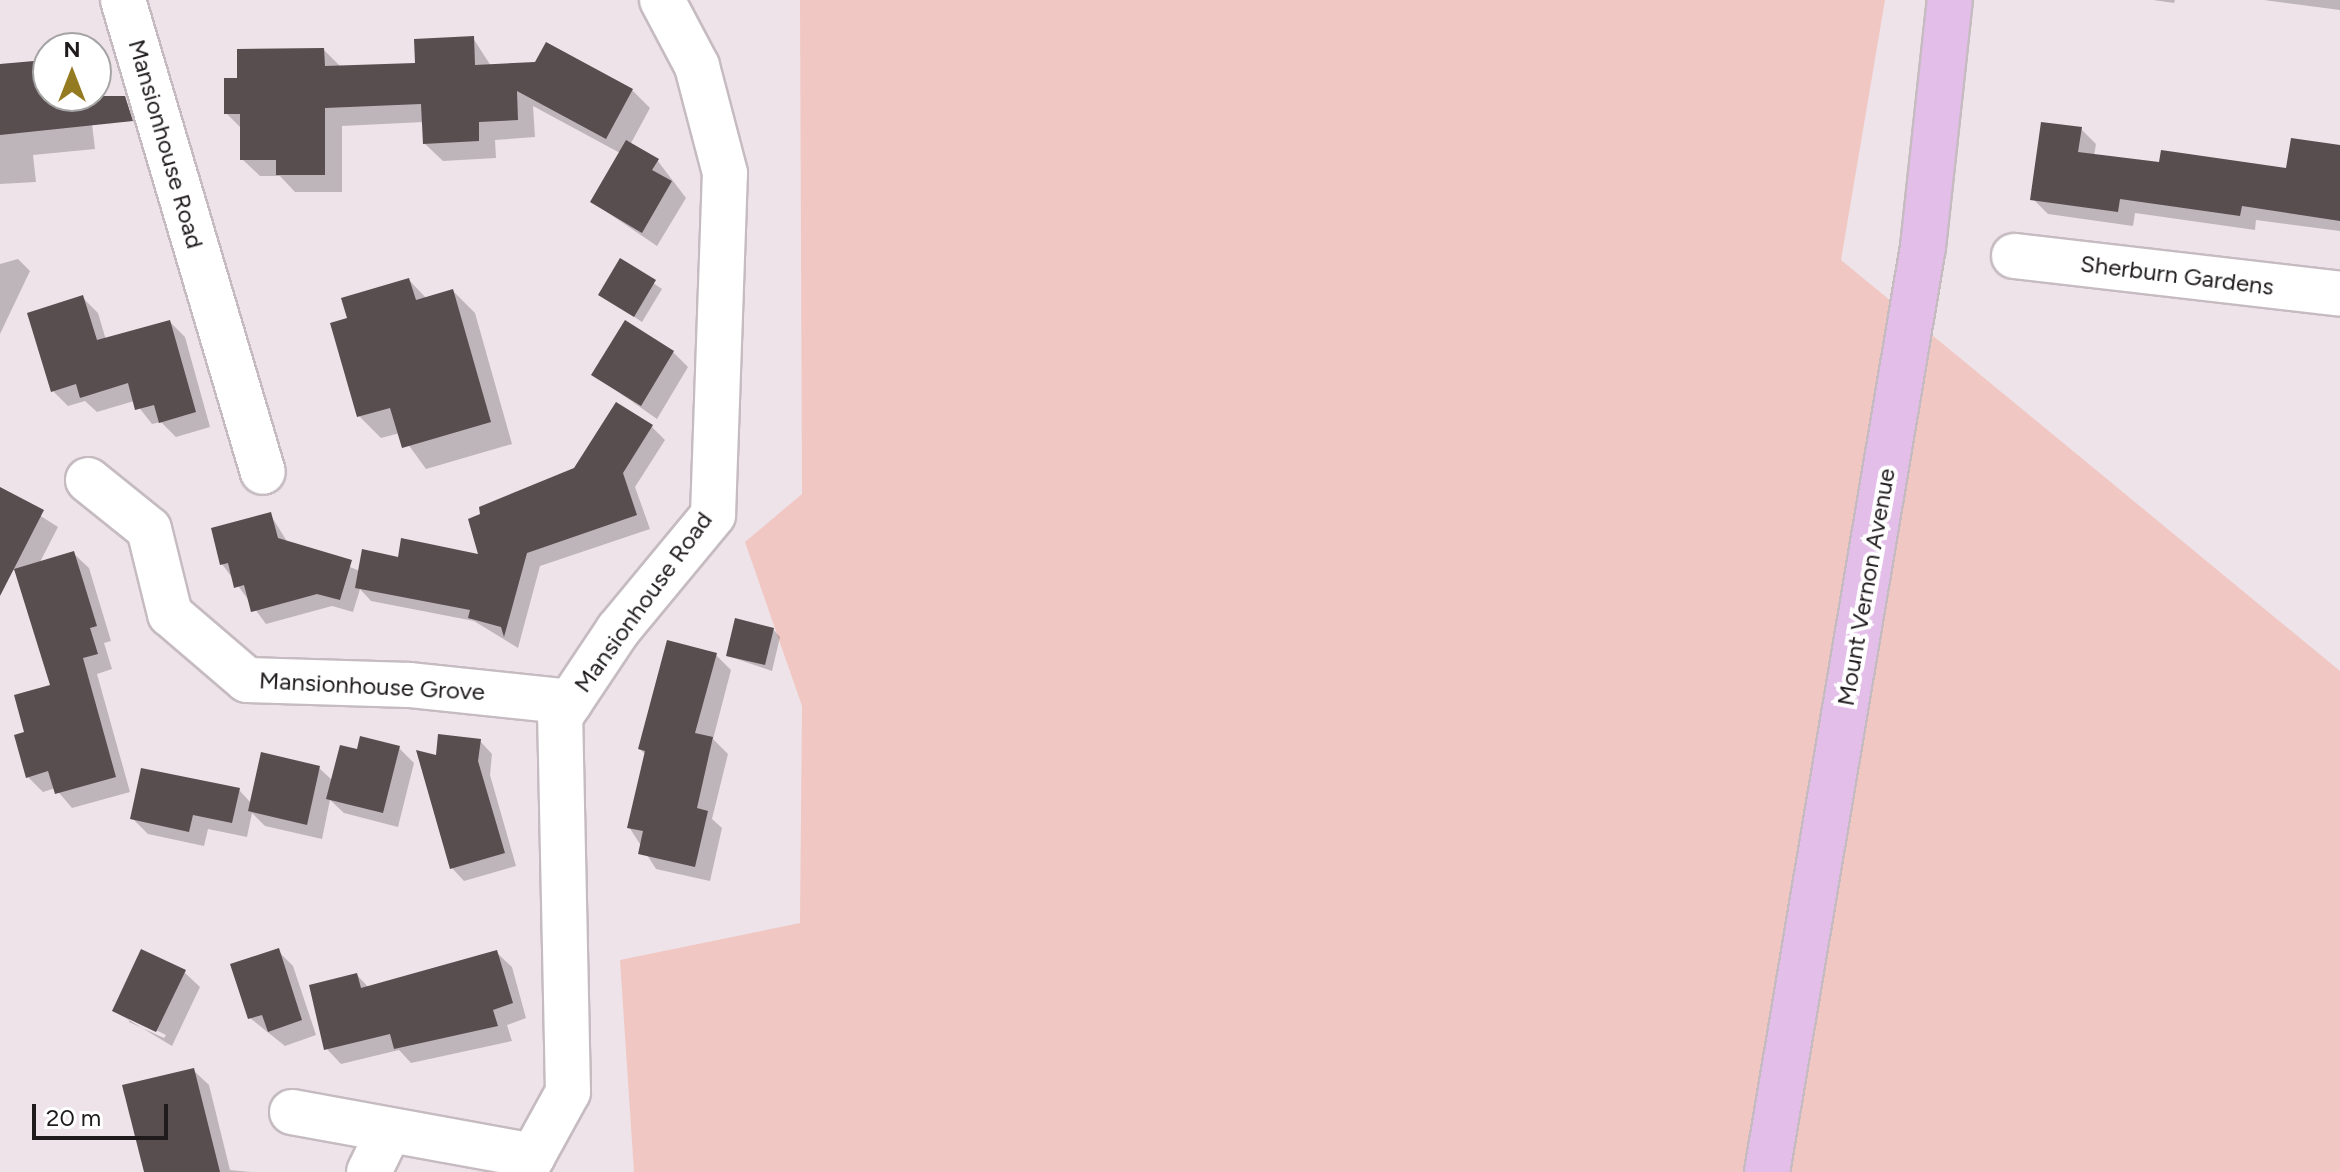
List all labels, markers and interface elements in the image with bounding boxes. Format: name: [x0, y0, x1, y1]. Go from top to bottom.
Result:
north arrow: [32, 32, 112, 112]
text: N: [63, 36, 81, 63]
street label: Mansionhouse Road: [122, 36, 210, 252]
street label: Sherburn Gardens: [2079, 249, 2275, 301]
street label: Mount Vernon Avenue: [1831, 466, 1901, 708]
street label: Mansionhouse Road: [568, 506, 718, 698]
street label: Mansionhouse Grove: [258, 666, 486, 706]
scale bar: [36, 1088, 172, 1138]
text: 20 m: [46, 1103, 101, 1132]

